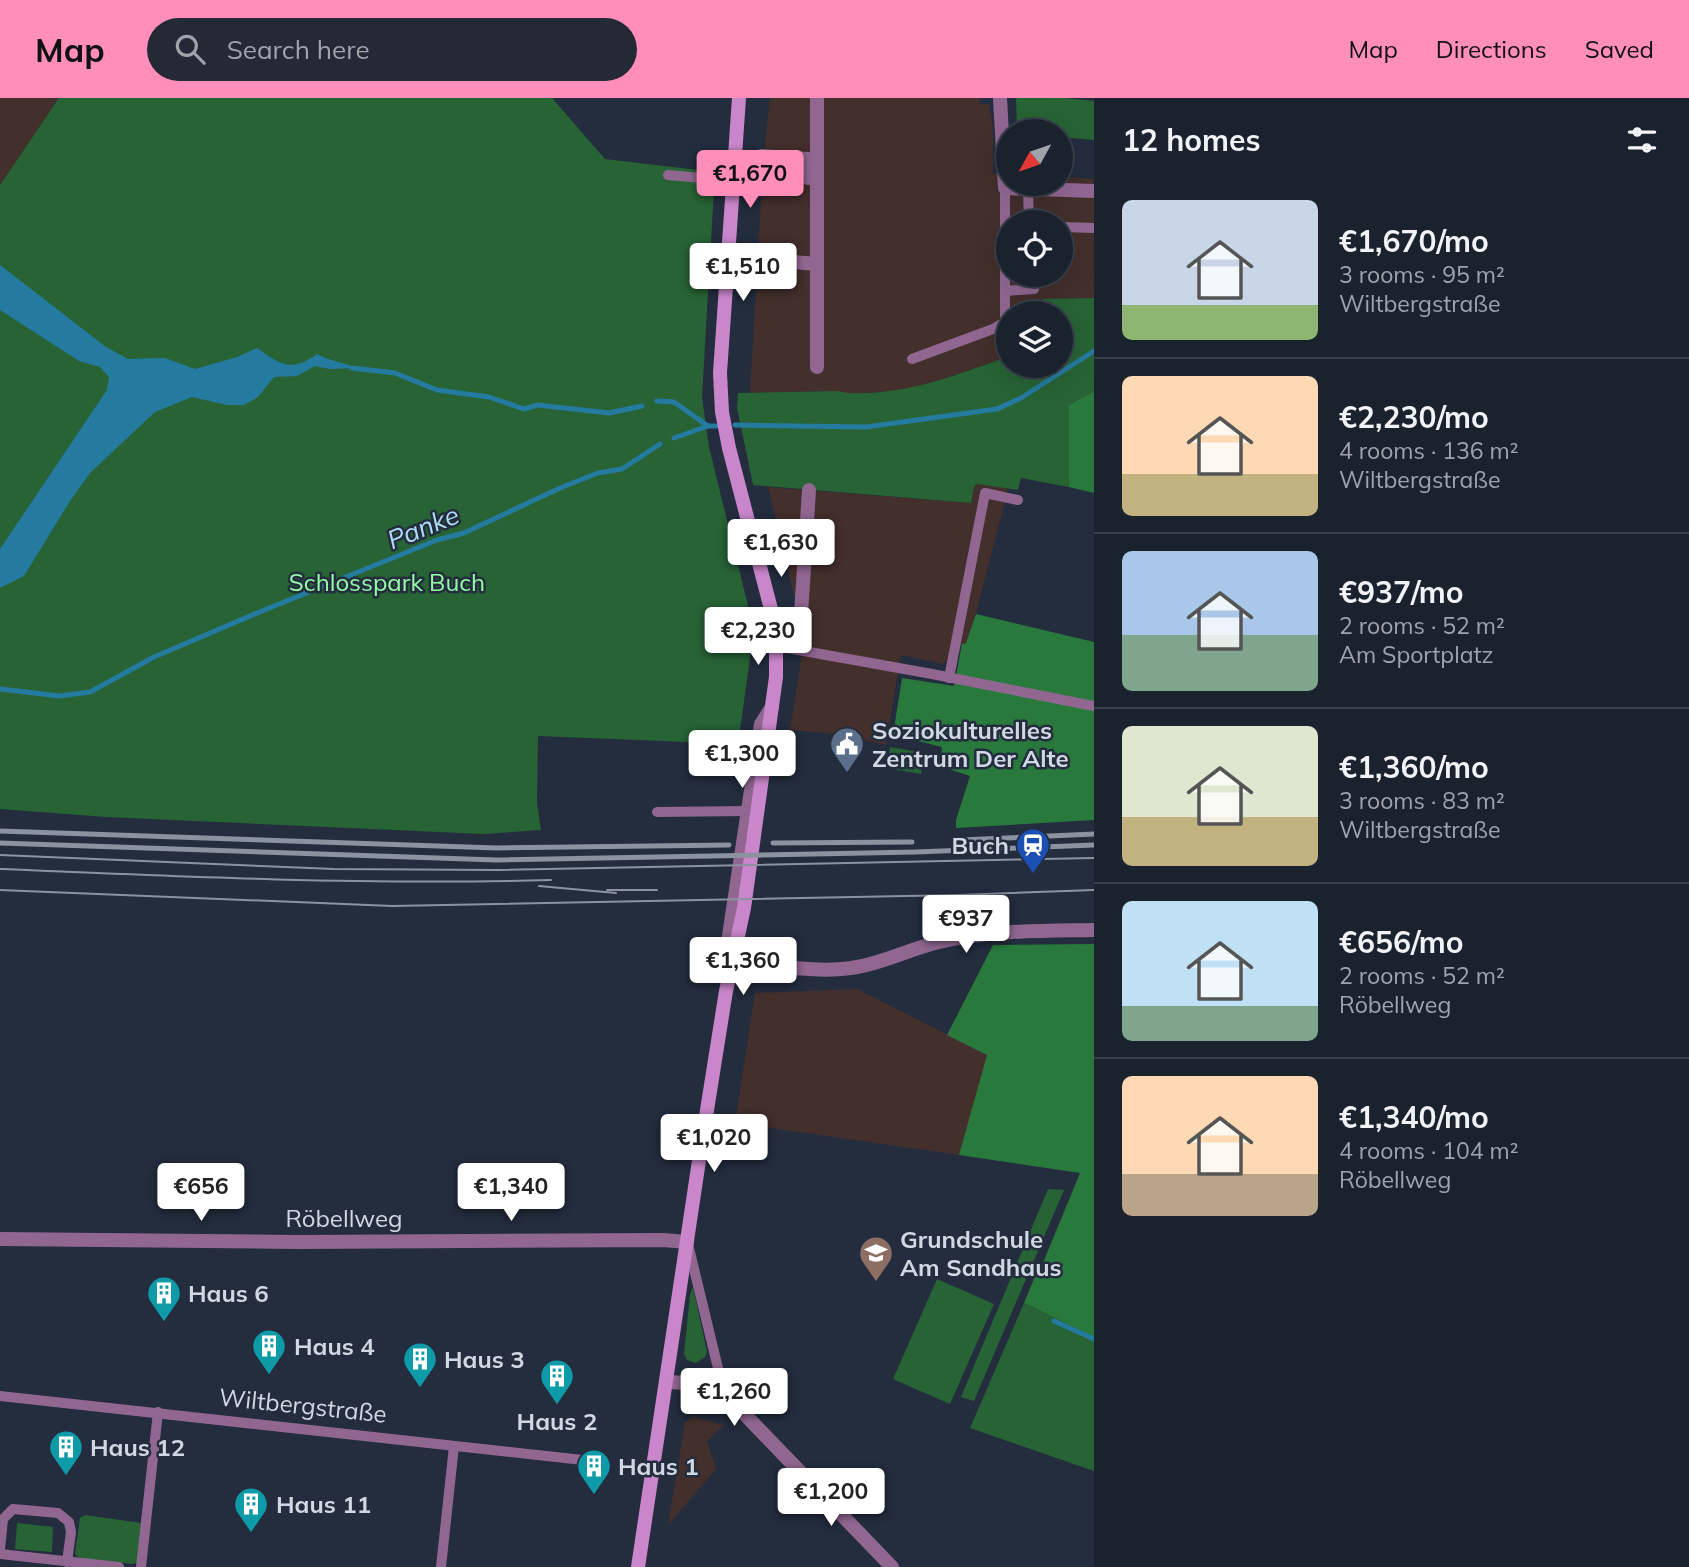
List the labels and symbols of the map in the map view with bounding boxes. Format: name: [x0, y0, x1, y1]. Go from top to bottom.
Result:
north arrow: [996, 119, 1073, 196]
pin: €1,670: [693, 150, 807, 210]
pin: €1,510: [686, 244, 800, 303]
water label: Panke: [382, 498, 464, 556]
pin: €1,630: [724, 519, 838, 579]
park label: Schlosspark Buch: [289, 567, 485, 597]
pin: €2,230: [701, 608, 815, 667]
place label: Soziokulturelles Zentrum Der Alte: [872, 715, 1069, 773]
public building icon: Soziokulturelles Zentrum Der Alte: [828, 725, 866, 774]
pin: €1,300: [685, 730, 799, 790]
station icon: Buch: [1014, 826, 1052, 875]
place label: Buch: [952, 830, 1009, 860]
pin: €937: [925, 896, 1007, 955]
pin: €1,360: [686, 937, 800, 997]
pin: €1,020: [657, 1114, 771, 1174]
pin: €656: [160, 1164, 242, 1223]
pin: €1,340: [454, 1164, 568, 1223]
street label: Röbellweg: [285, 1203, 403, 1233]
place label: Grundschule Am Sandhaus: [900, 1224, 1062, 1282]
school or university icon: Grundschule Am Sandhaus: [857, 1234, 895, 1283]
building icon: Haus 6: [145, 1274, 183, 1323]
place label: Haus 6: [188, 1278, 269, 1308]
building icon: Haus 4: [250, 1327, 288, 1376]
place label: Haus 4: [294, 1331, 375, 1361]
building icon: Haus 3: [401, 1340, 439, 1389]
place label: Haus 3: [444, 1344, 525, 1374]
building icon: Haus 2: [538, 1357, 576, 1406]
pin: €1,260: [677, 1368, 791, 1428]
street label: Wiltbergstraße: [218, 1381, 388, 1429]
place label: Haus 2: [517, 1406, 597, 1436]
building icon: Haus 12: [47, 1428, 85, 1477]
place label: Haus 12: [90, 1432, 185, 1462]
building icon: Haus 1: [575, 1447, 613, 1496]
place label: Haus 1: [618, 1451, 699, 1481]
pin: €1,200: [774, 1468, 888, 1528]
building icon: Haus 11: [232, 1485, 270, 1534]
place label: Haus 11: [276, 1489, 371, 1519]

